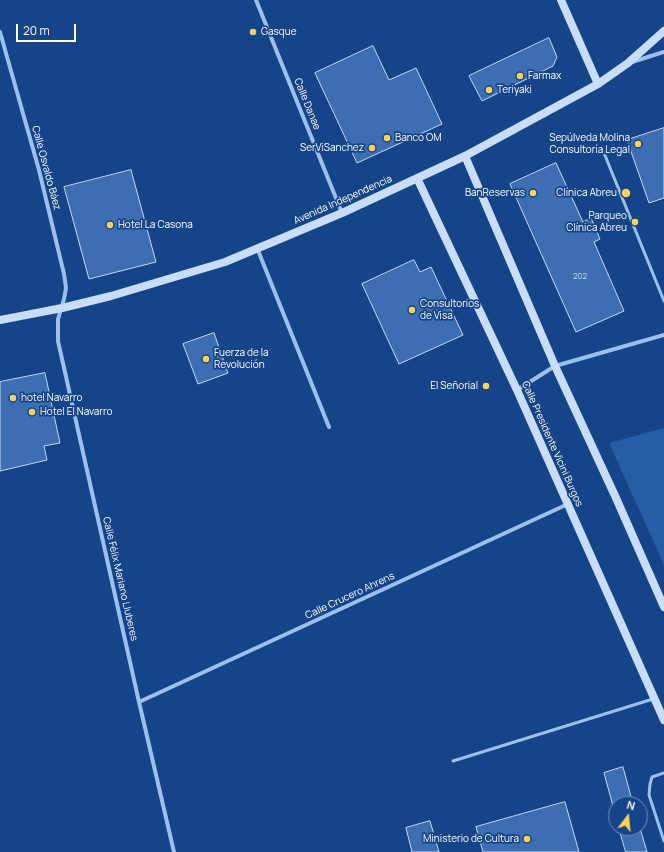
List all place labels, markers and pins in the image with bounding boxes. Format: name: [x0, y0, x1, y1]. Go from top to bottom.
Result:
place label: Gasque: [261, 26, 297, 38]
marker: Gasque: [248, 27, 258, 37]
place label: Farmax: [528, 70, 561, 82]
marker: Farmax: [515, 71, 525, 81]
place label: Teriyaki: [497, 84, 532, 96]
marker: Teriyaki: [484, 85, 494, 95]
place label: Banco OM: [395, 132, 442, 144]
place label: Sepúlveda Molina Consultoría Legal: [549, 132, 630, 156]
marker: Banco OM: [382, 133, 392, 143]
marker: Sepúlveda Molina Consultoría Legal: [633, 139, 643, 149]
place label: SerViSanchez: [300, 142, 364, 154]
marker: SerViSanchez: [367, 143, 377, 153]
place label: BanReservas: [465, 187, 525, 199]
place label: Clínica Abreu: [556, 187, 617, 199]
marker: Clínica Abreu: [620, 187, 632, 199]
marker: BanReservas: [528, 188, 538, 198]
place label: Parqueo Clínica Abreu: [566, 210, 627, 234]
marker: Parqueo Clínica Abreu: [630, 217, 640, 227]
place label: Hotel La Casona: [118, 219, 193, 231]
marker: Hotel La Casona: [105, 220, 115, 230]
place label: Consultorios de Visa: [420, 298, 479, 322]
marker: Consultorios de Visa: [407, 305, 417, 315]
place label: Fuerza de la Revolución: [214, 347, 269, 370]
marker: Fuerza de la Revolución: [201, 354, 211, 364]
place label: El Señorial: [430, 380, 478, 392]
marker: El Señorial: [481, 381, 491, 391]
place label: hotel Navarro: [21, 392, 82, 404]
marker: hotel Navarro: [8, 393, 18, 403]
place label: Hotel El Navarro: [40, 406, 112, 418]
marker: Hotel El Navarro: [27, 407, 37, 417]
place label: Ministerio de Cultura: [423, 833, 519, 845]
marker: Ministerio de Cultura: [522, 834, 532, 844]

